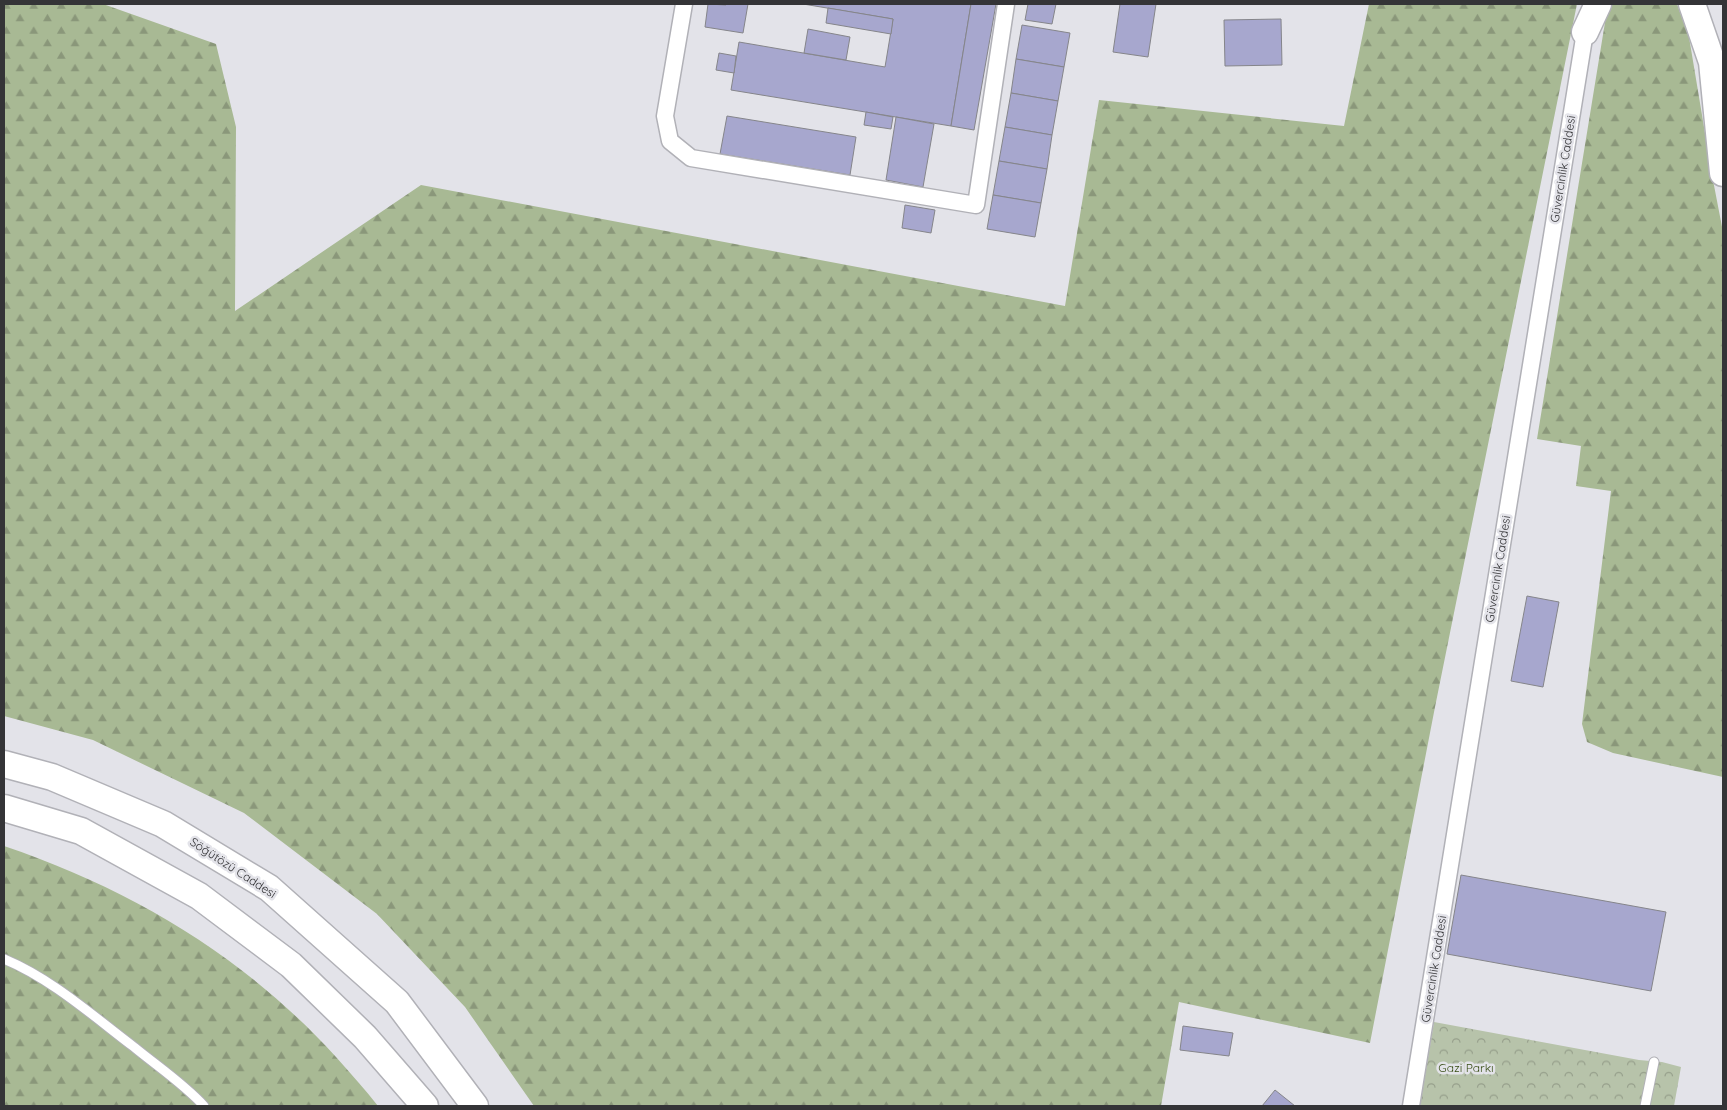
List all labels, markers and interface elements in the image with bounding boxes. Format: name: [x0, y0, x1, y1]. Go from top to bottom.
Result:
street label: Güvercinlik Caddesi: [1547, 114, 1578, 223]
street label: Güvercinlik Caddesi: [1482, 514, 1513, 623]
street label: Söğütözü Caddesi: [187, 834, 279, 901]
street label: Güvercinlik Caddesi: [1418, 914, 1449, 1023]
park label: Gazi Parkı: [1438, 1060, 1494, 1075]

